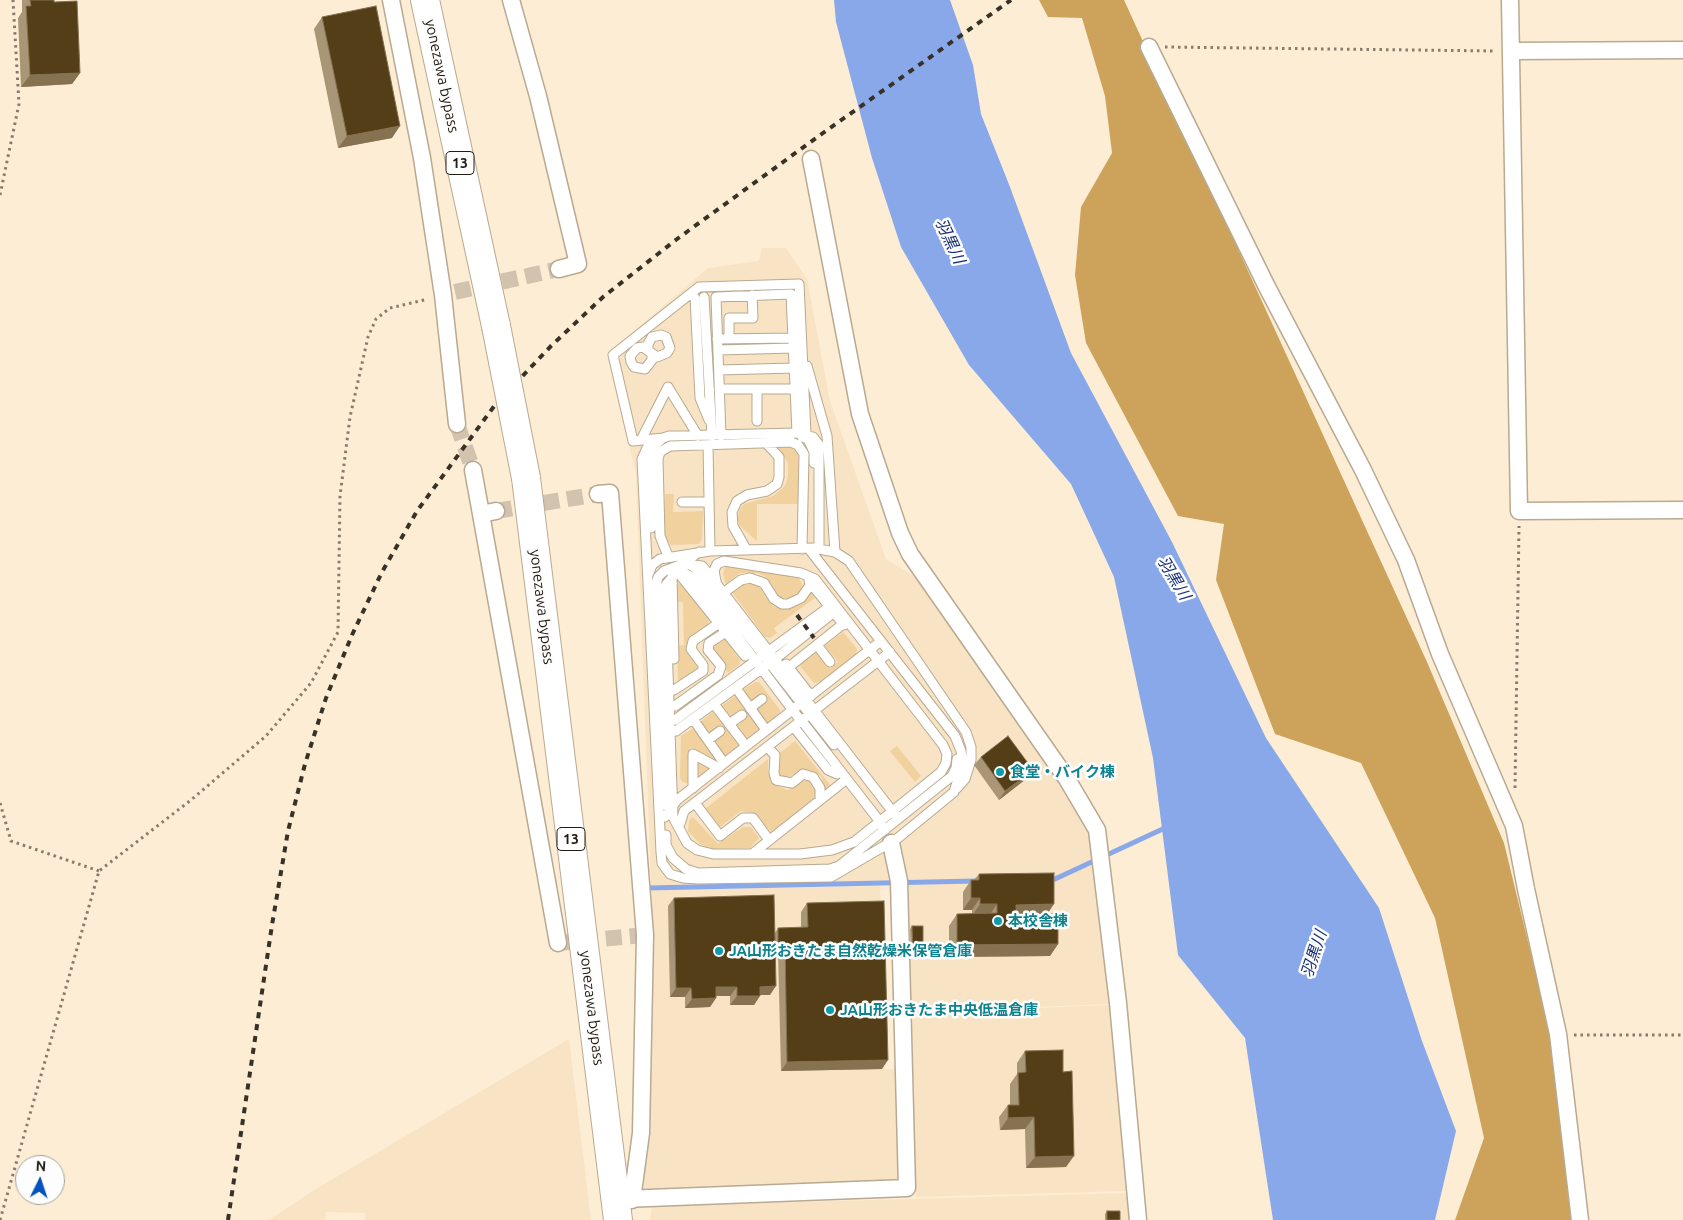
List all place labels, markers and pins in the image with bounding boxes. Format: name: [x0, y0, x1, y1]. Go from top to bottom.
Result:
place label: 食堂・バイク棟: [1010, 763, 1115, 781]
marker: 食堂・バイク棟: [994, 766, 1006, 778]
place label: 本校舎棟: [1008, 912, 1068, 930]
marker: 本校舎棟: [992, 915, 1004, 927]
place label: JA山形おきたま自然乾燥米保管倉庫: [729, 942, 972, 960]
marker: JA山形おきたま自然乾燥米保管倉庫: [713, 945, 725, 957]
place label: JA山形おきたま中央低温倉庫: [840, 1001, 1038, 1019]
marker: JA山形おきたま中央低温倉庫: [824, 1004, 836, 1016]

